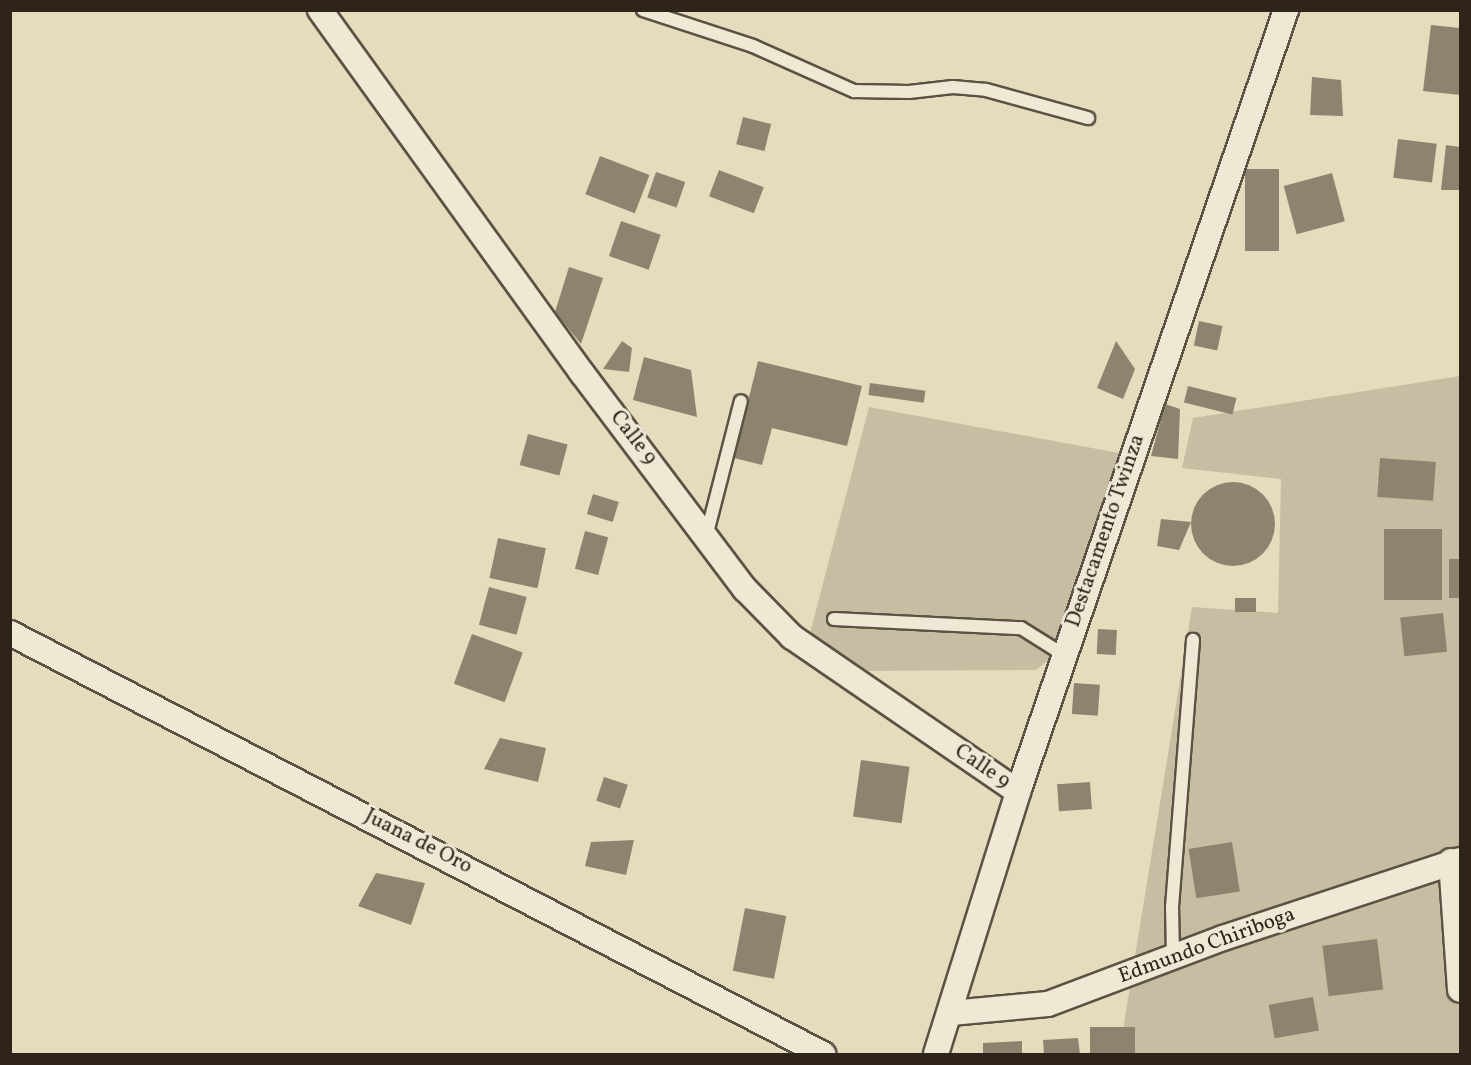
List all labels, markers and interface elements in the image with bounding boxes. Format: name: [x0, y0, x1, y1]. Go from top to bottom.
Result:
street label: Calle 9: [604, 406, 662, 470]
street label: Destacamento Twinza: [1061, 431, 1151, 631]
street label: Calle 9: [949, 739, 1015, 795]
street label: Juana de Oro: [360, 804, 476, 880]
street label: Edmundo Chiriboga: [1115, 902, 1299, 990]

